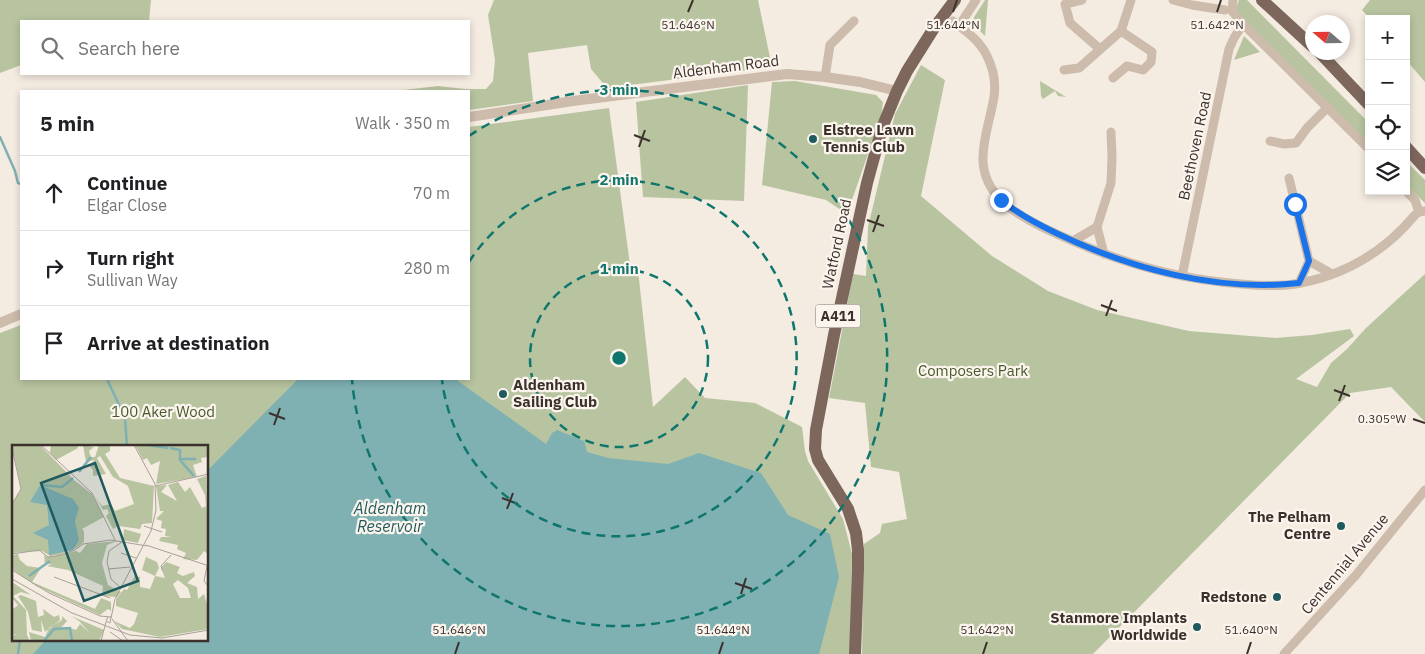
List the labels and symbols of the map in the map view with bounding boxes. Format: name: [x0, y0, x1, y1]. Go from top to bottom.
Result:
north arrow: [1305, 15, 1350, 60]
text: 51.646°N: [661, 17, 715, 32]
text: 51.644°N: [926, 17, 980, 32]
text: 51.642°N: [1190, 17, 1244, 32]
street label: Aldenham Road: [672, 51, 780, 82]
text: 3 min: [599, 80, 639, 99]
street label: Beethoven Road: [1174, 90, 1215, 202]
place label: Elstree Lawn Tennis Club: [823, 120, 914, 156]
marker: Elstree Lawn Tennis Club: [807, 133, 819, 145]
text: 2 min: [599, 170, 639, 189]
route end: [990, 189, 1013, 212]
route start: [1284, 193, 1307, 216]
street label: Watford Road: [818, 197, 855, 291]
text: 1 min: [599, 259, 639, 278]
road number: A411: [816, 304, 860, 328]
centre of rings: [610, 349, 628, 367]
park label: Composers Park: [918, 361, 1028, 380]
place label: Aldenham Sailing Club: [513, 375, 597, 411]
marker: Aldenham Sailing Club: [497, 388, 509, 400]
park label: 100 Aker Wood: [111, 402, 215, 421]
text: 0.305°W: [1358, 411, 1406, 426]
inset map: [12, 445, 209, 642]
water label: Aldenham Reservoir: [353, 498, 426, 536]
place label: The Pelham Centre: [1248, 507, 1331, 543]
street label: Centennial Avenue: [1297, 509, 1392, 618]
marker: The Pelham Centre: [1335, 520, 1347, 532]
place label: Redstone: [1201, 587, 1267, 606]
marker: Redstone: [1271, 591, 1283, 603]
place label: Stanmore Implants Worldwide: [1050, 608, 1187, 644]
marker: Stanmore Implants Worldwide: [1191, 621, 1203, 633]
text: 51.646°N: [432, 622, 486, 637]
text: 51.644°N: [696, 622, 750, 637]
text: 51.642°N: [960, 622, 1014, 637]
text: 51.640°N: [1224, 622, 1278, 637]

